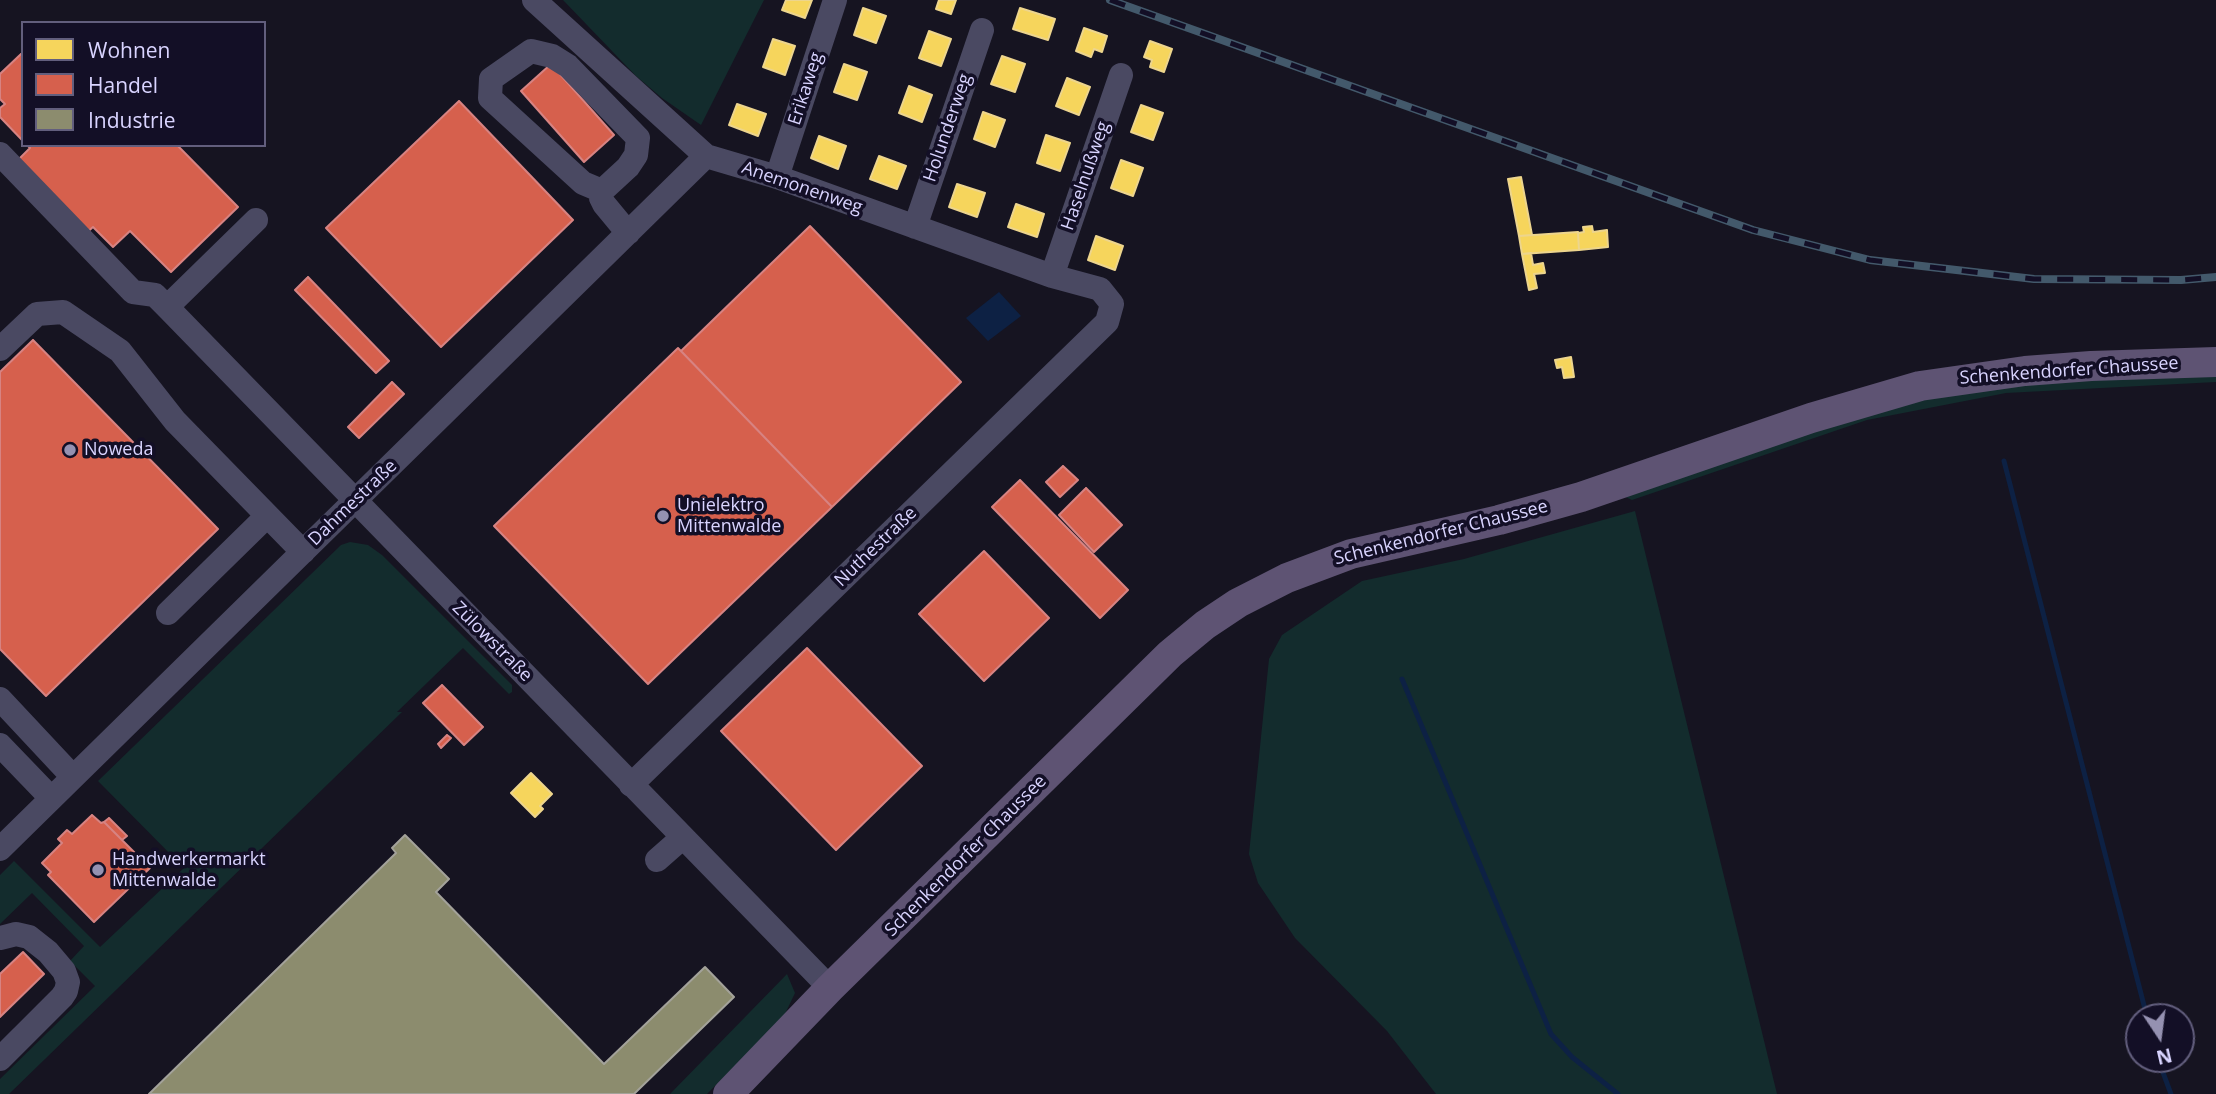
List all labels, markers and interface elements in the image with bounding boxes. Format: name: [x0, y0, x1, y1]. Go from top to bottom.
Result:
legend: [21, 21, 266, 147]
text: Wohnen: [88, 36, 170, 64]
street label: Erikaweg: [784, 50, 828, 128]
text: Handel: [88, 71, 158, 99]
street label: Holunderweg: [919, 71, 977, 185]
text: Industrie: [88, 106, 176, 134]
street label: Haselnußweg: [1057, 119, 1115, 233]
street label: Anemonenweg: [739, 157, 865, 219]
street label: Schenkendorfer Chaussee: [1959, 353, 2179, 389]
place label: Noweda: [84, 439, 153, 461]
marker: Noweda: [62, 442, 78, 458]
street label: Dahmestraße: [304, 455, 402, 551]
place label: Unielektro Mittenwalde: [677, 495, 781, 538]
street label: Schenkendorfer Chaussee: [1332, 496, 1550, 570]
street label: Nuthestraße: [830, 502, 922, 592]
marker: Unielektro Mittenwalde: [655, 508, 671, 524]
street label: Zülowstraße: [447, 597, 537, 687]
street label: Schenkendorfer Chaussee: [881, 771, 1051, 941]
place label: Handwerkermarkt Mittenwalde: [112, 849, 266, 892]
marker: Handwerkermarkt Mittenwalde: [90, 862, 106, 878]
north arrow: [2125, 1003, 2195, 1073]
text: N: [2154, 1042, 2175, 1071]

